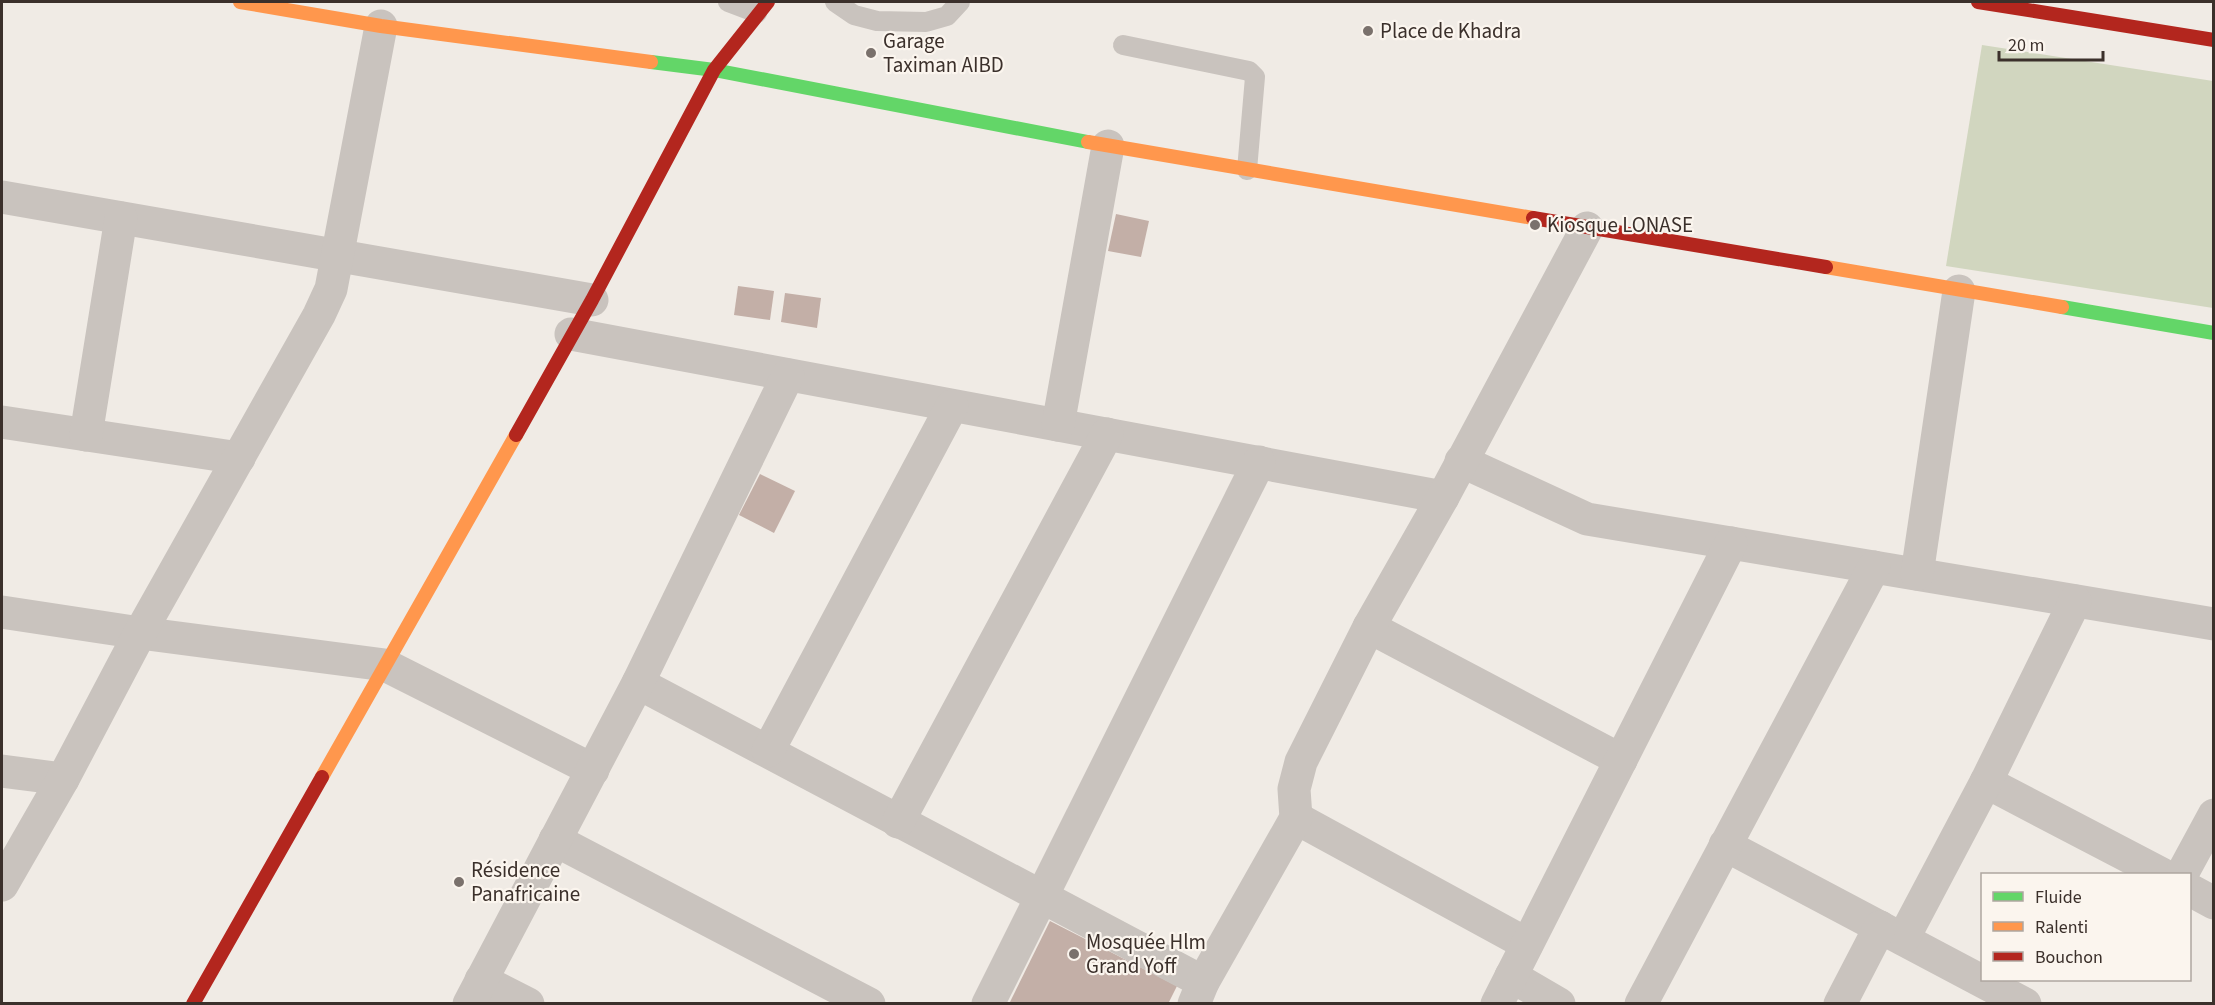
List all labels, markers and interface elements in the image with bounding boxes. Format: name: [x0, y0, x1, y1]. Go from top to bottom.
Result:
place label: Place de Khadra: [1380, 16, 1521, 46]
marker: Place de Khadra: [1361, 24, 1375, 38]
scale bar: [1999, 24, 2102, 62]
place label: Garage Taximan AIBD: [883, 26, 1004, 80]
text: 20 m: [2008, 33, 2044, 58]
marker: Garage Taximan AIBD: [864, 46, 878, 60]
place label: Kiosque LONASE: [1547, 210, 1693, 240]
marker: Kiosque LONASE: [1528, 218, 1542, 232]
place label: Résidence Panafricaine: [471, 855, 580, 909]
legend: [1981, 873, 2191, 981]
marker: Résidence Panafricaine: [452, 875, 466, 889]
text: Fluide: [2035, 885, 2082, 910]
text: Ralenti: [2035, 915, 2088, 940]
place label: Mosquée Hlm Grand Yoff: [1086, 927, 1206, 981]
text: Bouchon: [2035, 945, 2103, 970]
marker: Mosquée Hlm Grand Yoff: [1067, 947, 1081, 961]

